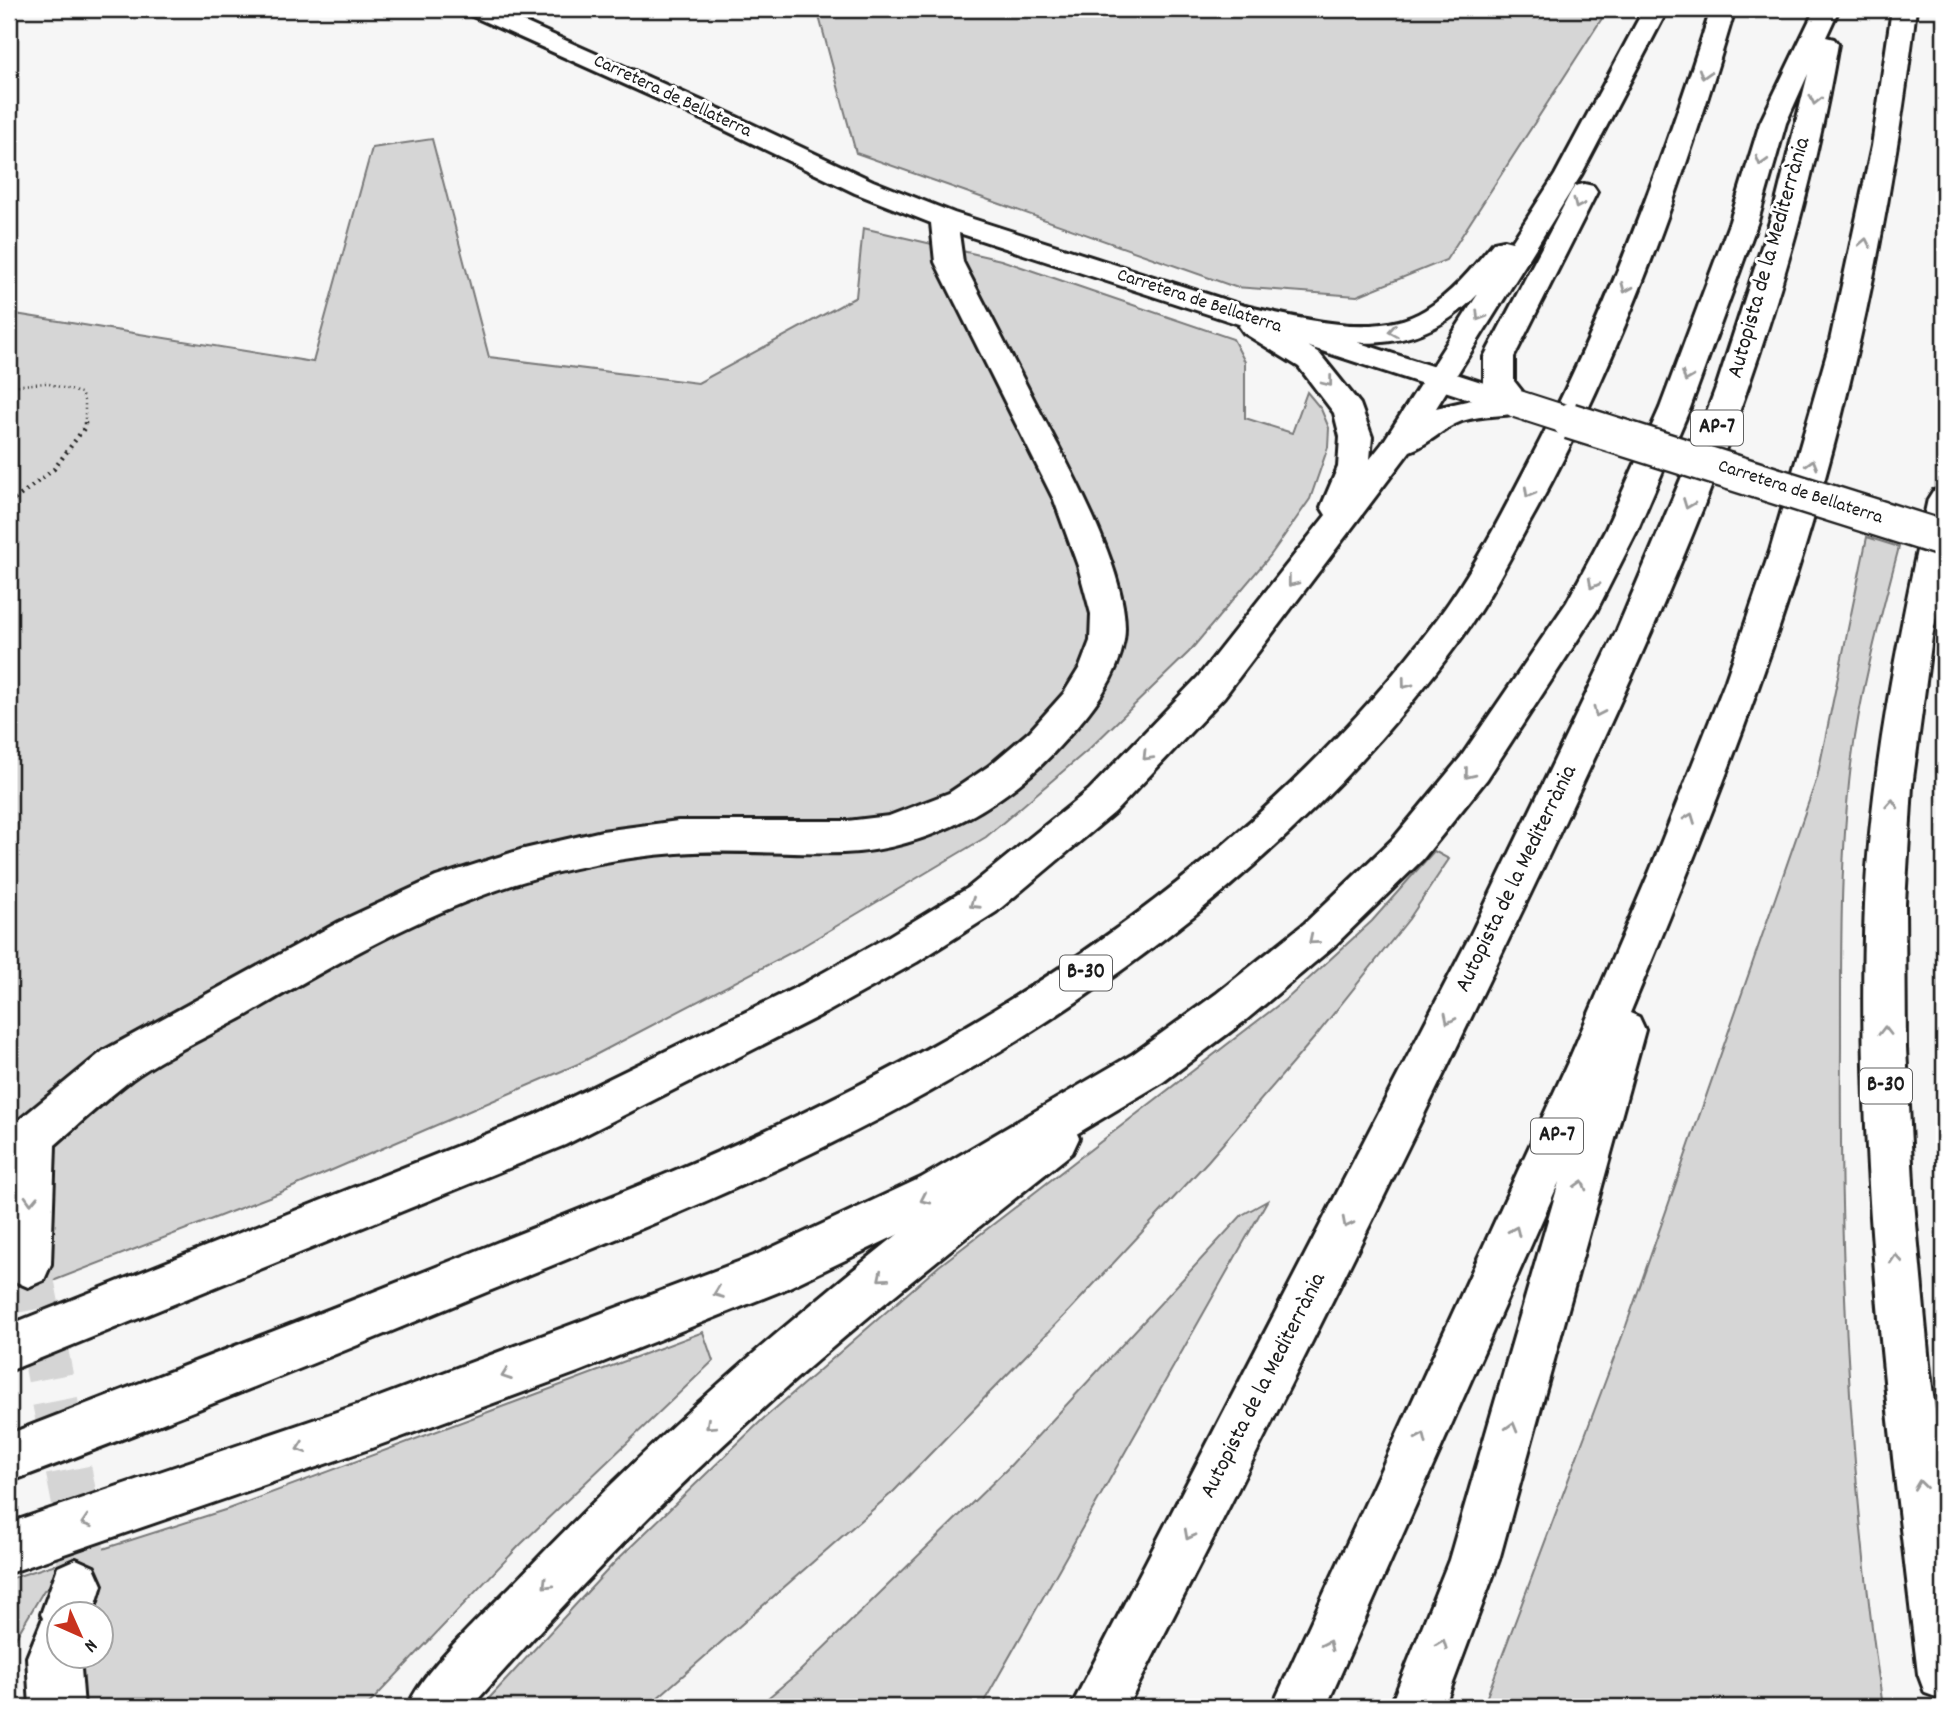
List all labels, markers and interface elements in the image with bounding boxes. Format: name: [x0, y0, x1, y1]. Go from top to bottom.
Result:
street label: Carretera de Bellaterra: [588, 48, 757, 146]
one-way arrow: [1697, 68, 1712, 80]
one-way arrow: [1809, 94, 1823, 106]
street label: Autopista de la Mediterrània: [1720, 132, 1821, 382]
one-way arrow: [1755, 155, 1770, 167]
one-way arrow: [1572, 197, 1586, 209]
one-way arrow: [1857, 237, 1872, 249]
street label: Carretera de Bellaterra: [1113, 263, 1286, 342]
one-way arrow: [1621, 281, 1635, 293]
one-way arrow: [1476, 309, 1489, 322]
one-way arrow: [1387, 323, 1399, 338]
one-way arrow: [1681, 370, 1695, 382]
one-way arrow: [1319, 375, 1332, 387]
road number: AP-7: [1691, 410, 1743, 446]
street label: Carretera de Bellaterra: [1714, 454, 1887, 533]
one-way arrow: [1804, 458, 1819, 470]
one-way arrow: [1524, 486, 1537, 499]
one-way arrow: [1682, 497, 1696, 509]
one-way arrow: [1288, 574, 1301, 586]
one-way arrow: [1588, 577, 1602, 589]
one-way arrow: [1401, 676, 1414, 689]
one-way arrow: [1592, 705, 1606, 717]
one-way arrow: [1142, 748, 1155, 761]
street label: Autopista de la Mediterrània: [1448, 759, 1587, 998]
one-way arrow: [1464, 767, 1477, 779]
one-way arrow: [1884, 798, 1899, 809]
one-way arrow: [1682, 813, 1696, 825]
one-way arrow: [969, 896, 982, 909]
one-way arrow: [1309, 932, 1322, 944]
road number: B-30: [1060, 956, 1112, 990]
one-way arrow: [1443, 1012, 1457, 1024]
one-way arrow: [1877, 1026, 1893, 1036]
road number: B-30: [1860, 1068, 1912, 1104]
road number: AP-7: [1531, 1118, 1583, 1154]
one-way arrow: [1572, 1179, 1587, 1191]
one-way arrow: [920, 1190, 932, 1204]
one-way arrow: [24, 1194, 39, 1205]
one-way arrow: [1342, 1216, 1355, 1228]
one-way arrow: [1507, 1226, 1521, 1238]
one-way arrow: [1889, 1253, 1904, 1264]
street label: Autopista de la Mediterrània: [1193, 1266, 1336, 1505]
one-way arrow: [877, 1269, 890, 1281]
one-way arrow: [713, 1285, 725, 1299]
one-way arrow: [500, 1366, 512, 1380]
one-way arrow: [705, 1417, 718, 1430]
one-way arrow: [1504, 1422, 1518, 1434]
one-way arrow: [1414, 1433, 1428, 1445]
one-way arrow: [296, 1440, 308, 1454]
one-way arrow: [1912, 1479, 1927, 1491]
one-way arrow: [80, 1514, 93, 1528]
one-way arrow: [1183, 1528, 1197, 1540]
one-way arrow: [542, 1575, 555, 1588]
north arrow: [46, 1600, 116, 1670]
text: N: [77, 1632, 102, 1657]
one-way arrow: [1434, 1638, 1448, 1650]
one-way arrow: [1320, 1640, 1334, 1652]

